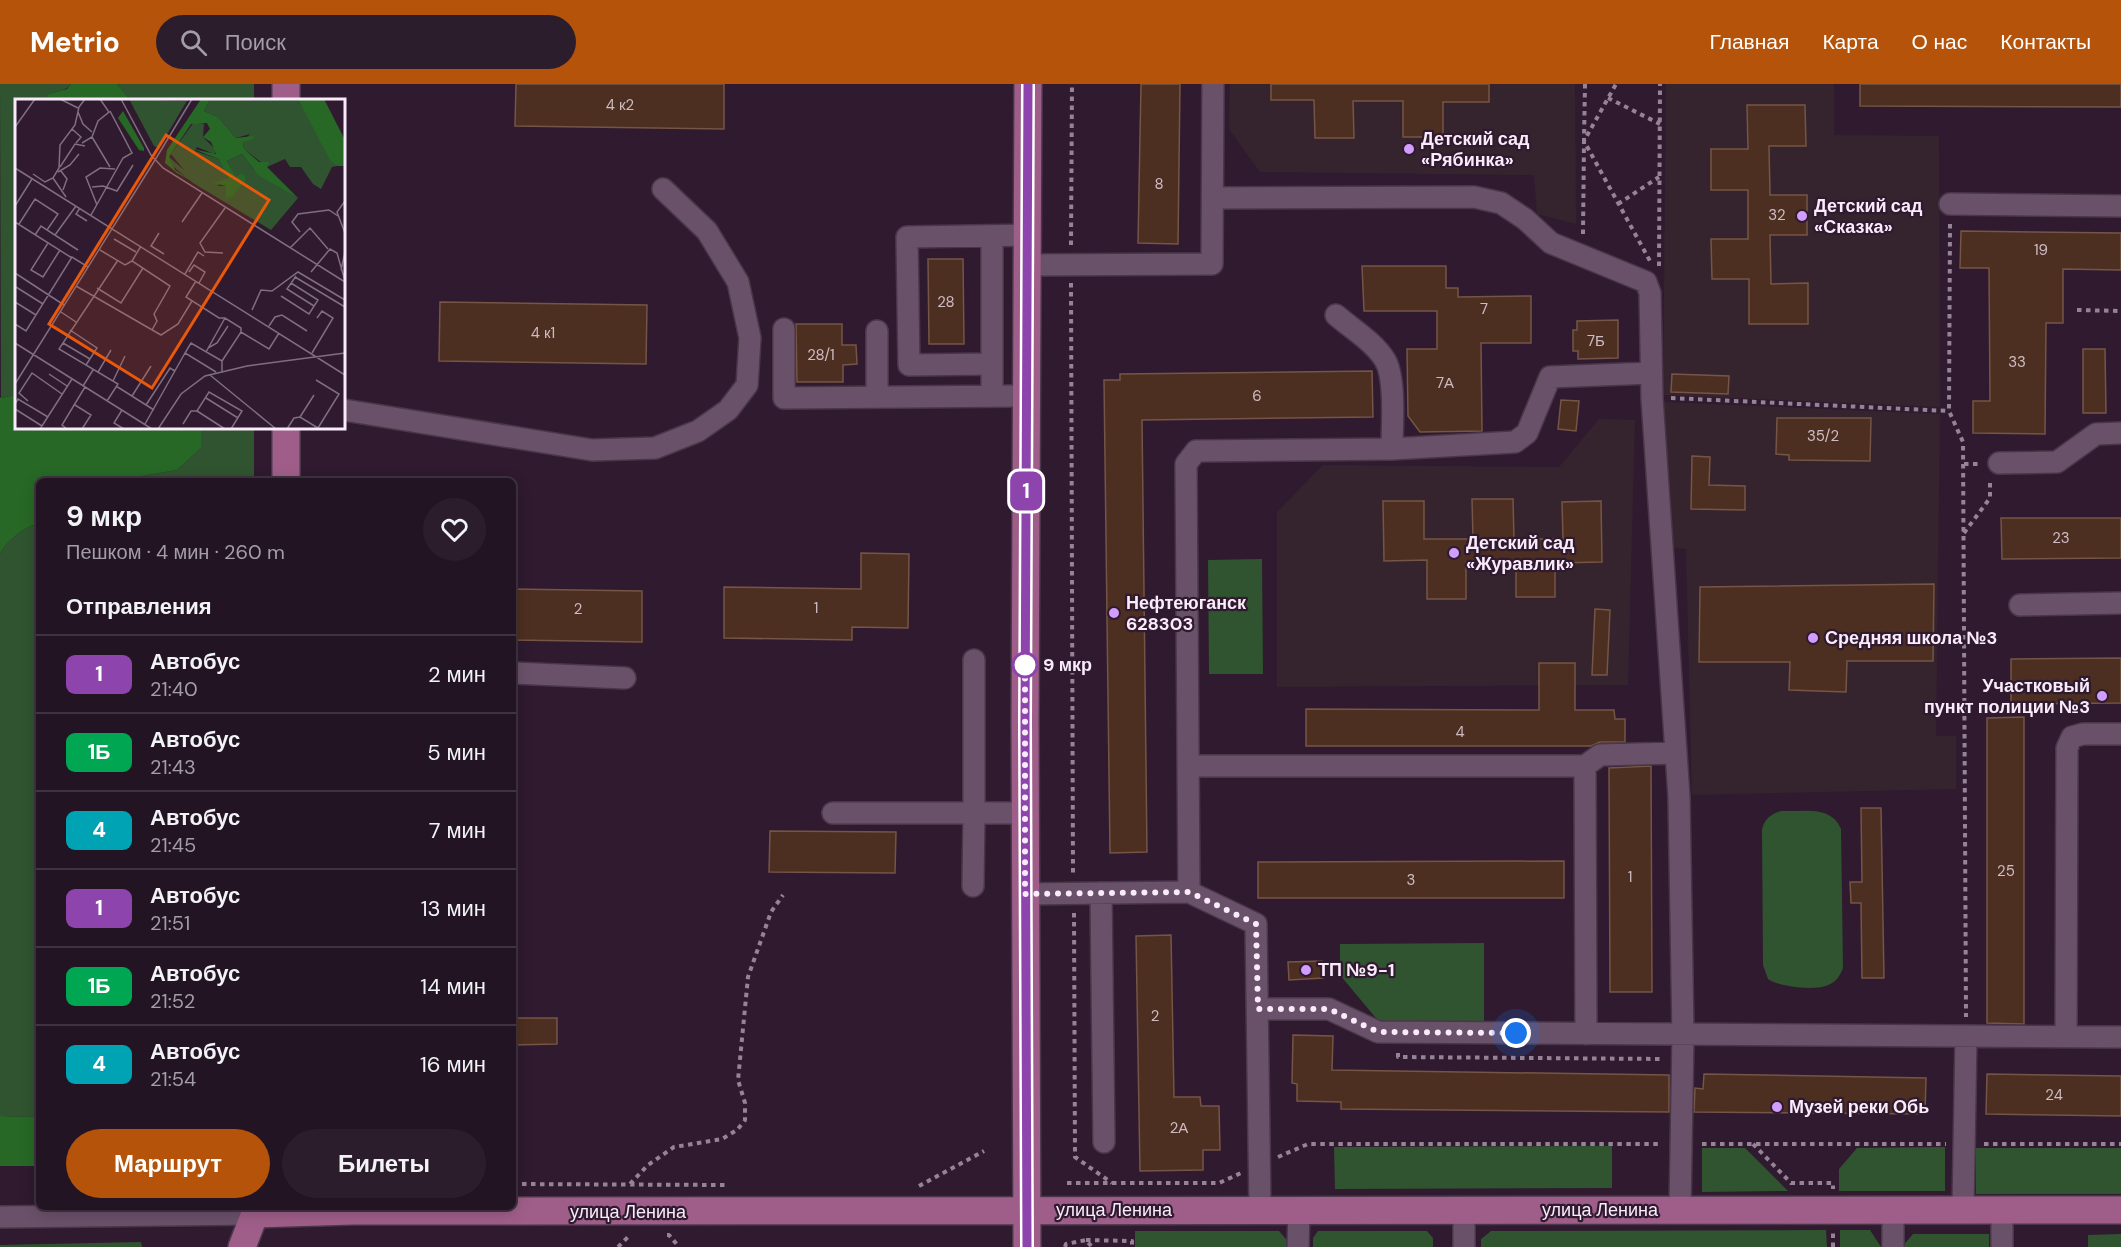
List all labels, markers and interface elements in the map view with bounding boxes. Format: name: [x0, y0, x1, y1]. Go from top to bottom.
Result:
search box: [156, 15, 576, 69]
text: Metrio: [30, 24, 120, 61]
icon: search: [177, 26, 210, 59]
text: Поиск: [225, 28, 286, 57]
text: Главная: [1709, 28, 1789, 56]
text: Карта: [1822, 28, 1879, 56]
text: О нас: [1912, 28, 1967, 56]
text: Контакты: [2000, 28, 2091, 56]
house number: 4 к2: [606, 95, 634, 115]
inset map: [15, 99, 345, 429]
place label: Детский сад «Рябинка»: [1421, 127, 1530, 172]
marker: Детский сад «Рябинка»: [1402, 142, 1416, 156]
house number: 8: [1154, 174, 1164, 194]
place label: Детский сад «Сказка»: [1814, 194, 1923, 239]
house number: 32: [1768, 205, 1786, 225]
marker: Детский сад «Сказка»: [1795, 209, 1809, 223]
house number: 19: [2034, 240, 2048, 260]
house number: 28: [937, 292, 955, 312]
house number: 7: [1480, 299, 1488, 319]
house number: 4 к1: [531, 323, 555, 343]
house number: 7Б: [1587, 331, 1605, 351]
house number: 28/1: [807, 345, 835, 365]
house number: 33: [2008, 352, 2026, 372]
house number: 7А: [1436, 373, 1454, 393]
house number: 6: [1252, 386, 1262, 406]
house number: 35/2: [1807, 426, 1839, 446]
line badge: 1: [1006, 472, 1046, 510]
text: 1: [1022, 477, 1030, 505]
text: 9 мкр: [66, 498, 142, 535]
button: heart: [423, 498, 486, 561]
house number: 23: [2052, 528, 2070, 548]
place label: Детский сад «Журавлик»: [1466, 531, 1575, 576]
text: Пешком · 4 мин · 260 m: [66, 539, 285, 565]
marker: Детский сад «Журавлик»: [1447, 546, 1461, 560]
place label: Нефтеюганск 628303: [1126, 591, 1247, 636]
text: Отправления: [66, 592, 212, 621]
house number: 1: [814, 598, 818, 618]
house number: 2: [574, 599, 582, 619]
marker: Нефтеюганск 628303: [1107, 606, 1121, 620]
place label: Средняя школа №3: [1825, 626, 1997, 650]
marker: Средняя школа №3: [1806, 631, 1820, 645]
text: Автобус: [150, 647, 240, 676]
marker: 9 мкр: [1012, 652, 1038, 678]
place label: 9 мкр: [1043, 653, 1092, 677]
text: 1: [95, 660, 103, 688]
text: 2 мин: [428, 660, 486, 689]
place label: Участковый пункт полиции №3: [1924, 674, 2090, 719]
text: 21:40: [150, 676, 198, 702]
marker: Участковый пункт полиции №3: [2095, 689, 2109, 703]
house number: 4: [1455, 722, 1465, 742]
text: Автобус: [150, 725, 240, 754]
text: 1Б: [88, 738, 110, 766]
text: 5 мин: [427, 738, 486, 767]
text: 21:43: [150, 754, 196, 780]
text: Автобус: [150, 803, 240, 832]
text: 4: [92, 816, 106, 844]
text: 7 мин: [429, 816, 486, 845]
text: 21:45: [150, 832, 196, 858]
house number: 25: [1997, 861, 2015, 881]
house number: 1: [1628, 867, 1632, 887]
house number: 3: [1407, 870, 1415, 890]
text: Автобус: [150, 881, 240, 910]
text: 1: [95, 894, 103, 922]
text: 13 мин: [421, 894, 486, 923]
text: 21:51: [150, 910, 190, 936]
place label: ТП №9-1: [1318, 958, 1395, 982]
text: Автобус: [150, 959, 240, 988]
marker: ТП №9-1: [1299, 963, 1313, 977]
text: 1Б: [88, 972, 110, 1000]
text: 14 мин: [420, 972, 486, 1001]
text: 21:52: [150, 988, 195, 1014]
house number: 2: [1151, 1006, 1159, 1026]
your location: [1501, 1018, 1531, 1048]
text: Автобус: [150, 1037, 240, 1066]
text: 4: [92, 1050, 106, 1078]
text: 16 мин: [420, 1050, 486, 1079]
text: 21:54: [150, 1066, 196, 1092]
house number: 24: [2045, 1085, 2063, 1105]
place label: Музей реки Обь: [1789, 1095, 1929, 1119]
marker: Музей реки Обь: [1770, 1100, 1784, 1114]
house number: 2А: [1170, 1118, 1188, 1138]
button: Маршрут: [66, 1129, 270, 1198]
button: Билеты: [282, 1129, 486, 1198]
street label: улица Ленина: [1056, 1198, 1173, 1222]
street label: улица Ленина: [1542, 1198, 1659, 1222]
street label: улица Ленина: [570, 1200, 687, 1224]

